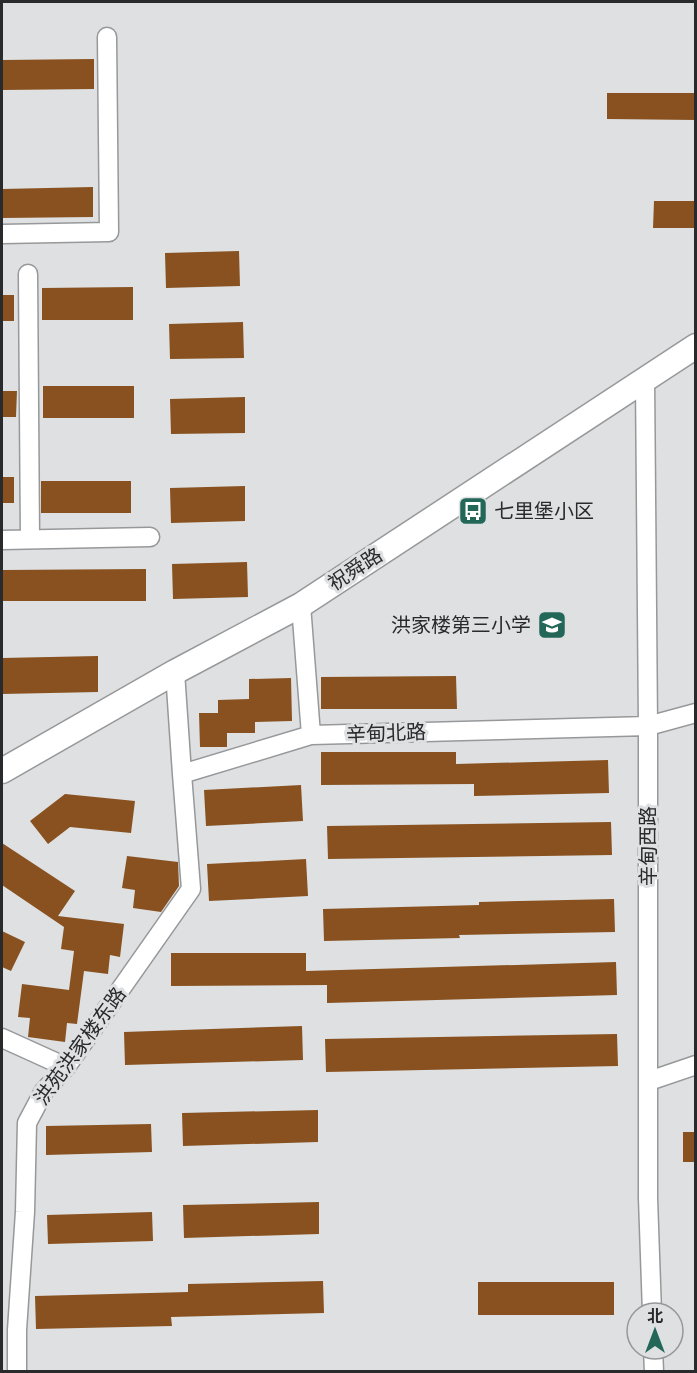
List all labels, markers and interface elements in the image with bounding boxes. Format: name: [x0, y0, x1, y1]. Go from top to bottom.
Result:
bus stop icon: 七里堡小区: [457, 495, 489, 527]
place label: 七里堡小区: [494, 499, 594, 523]
street label: 祝舜路: [323, 543, 387, 595]
school or university icon: 洪家楼第三小学: [536, 609, 568, 641]
place label: 洪家楼第三小学: [391, 613, 531, 637]
street label: 辛甸北路: [346, 720, 426, 746]
street label: 辛甸西路: [636, 806, 660, 886]
street label: 洪苑洪家楼东路: [29, 982, 131, 1110]
north arrow: [625, 1301, 685, 1361]
text: 北: [647, 1307, 663, 1326]

